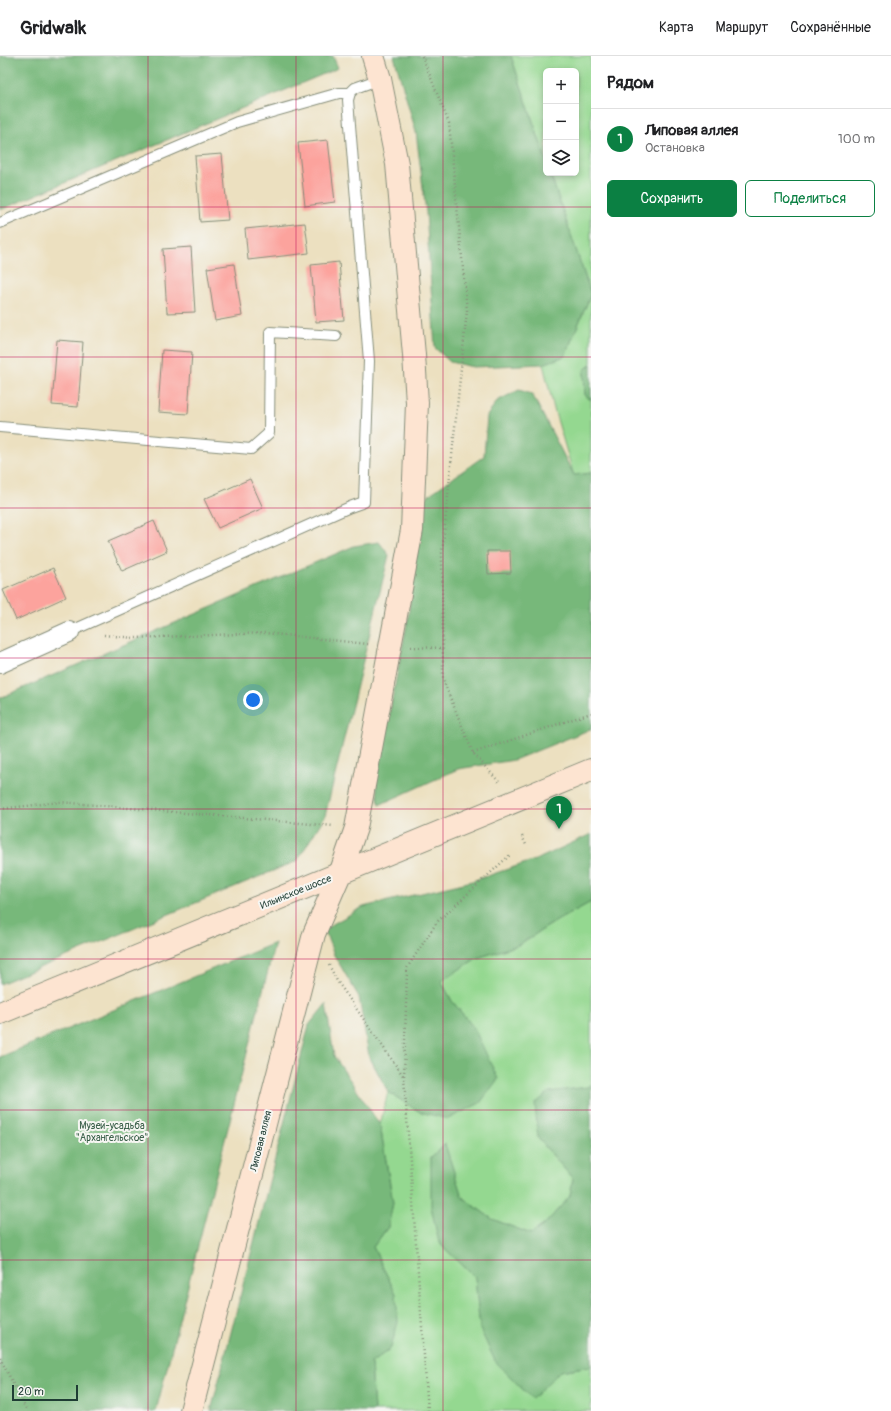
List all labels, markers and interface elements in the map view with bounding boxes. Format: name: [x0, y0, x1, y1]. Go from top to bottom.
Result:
text: Gridwalk: [20, 16, 86, 40]
text: Карта: [659, 19, 694, 36]
text: Маршрут: [716, 19, 768, 36]
text: Сохранённые: [790, 19, 871, 36]
map controls: [543, 68, 579, 176]
button: +: [543, 68, 579, 104]
text: Рядом: [607, 72, 654, 93]
button: −: [543, 104, 579, 140]
text: Липовая аллея: [645, 121, 738, 140]
text: 1: [617, 131, 623, 147]
text: 100 m: [838, 131, 875, 147]
button: layers: [543, 140, 579, 176]
text: Остановка: [645, 140, 705, 156]
button: Сохранить: [607, 180, 737, 217]
button: Поделиться: [745, 180, 875, 217]
your location: [243, 690, 263, 710]
pin: 1: [546, 796, 572, 829]
street label: Ильинское шоссе: [259, 872, 333, 912]
street label: Липовая аллея: [247, 1109, 274, 1174]
park label: Музей-усадьба "Архангельское": [76, 1120, 148, 1144]
scale bar: [12, 1383, 78, 1402]
text: 20 m: [18, 1385, 44, 1398]

